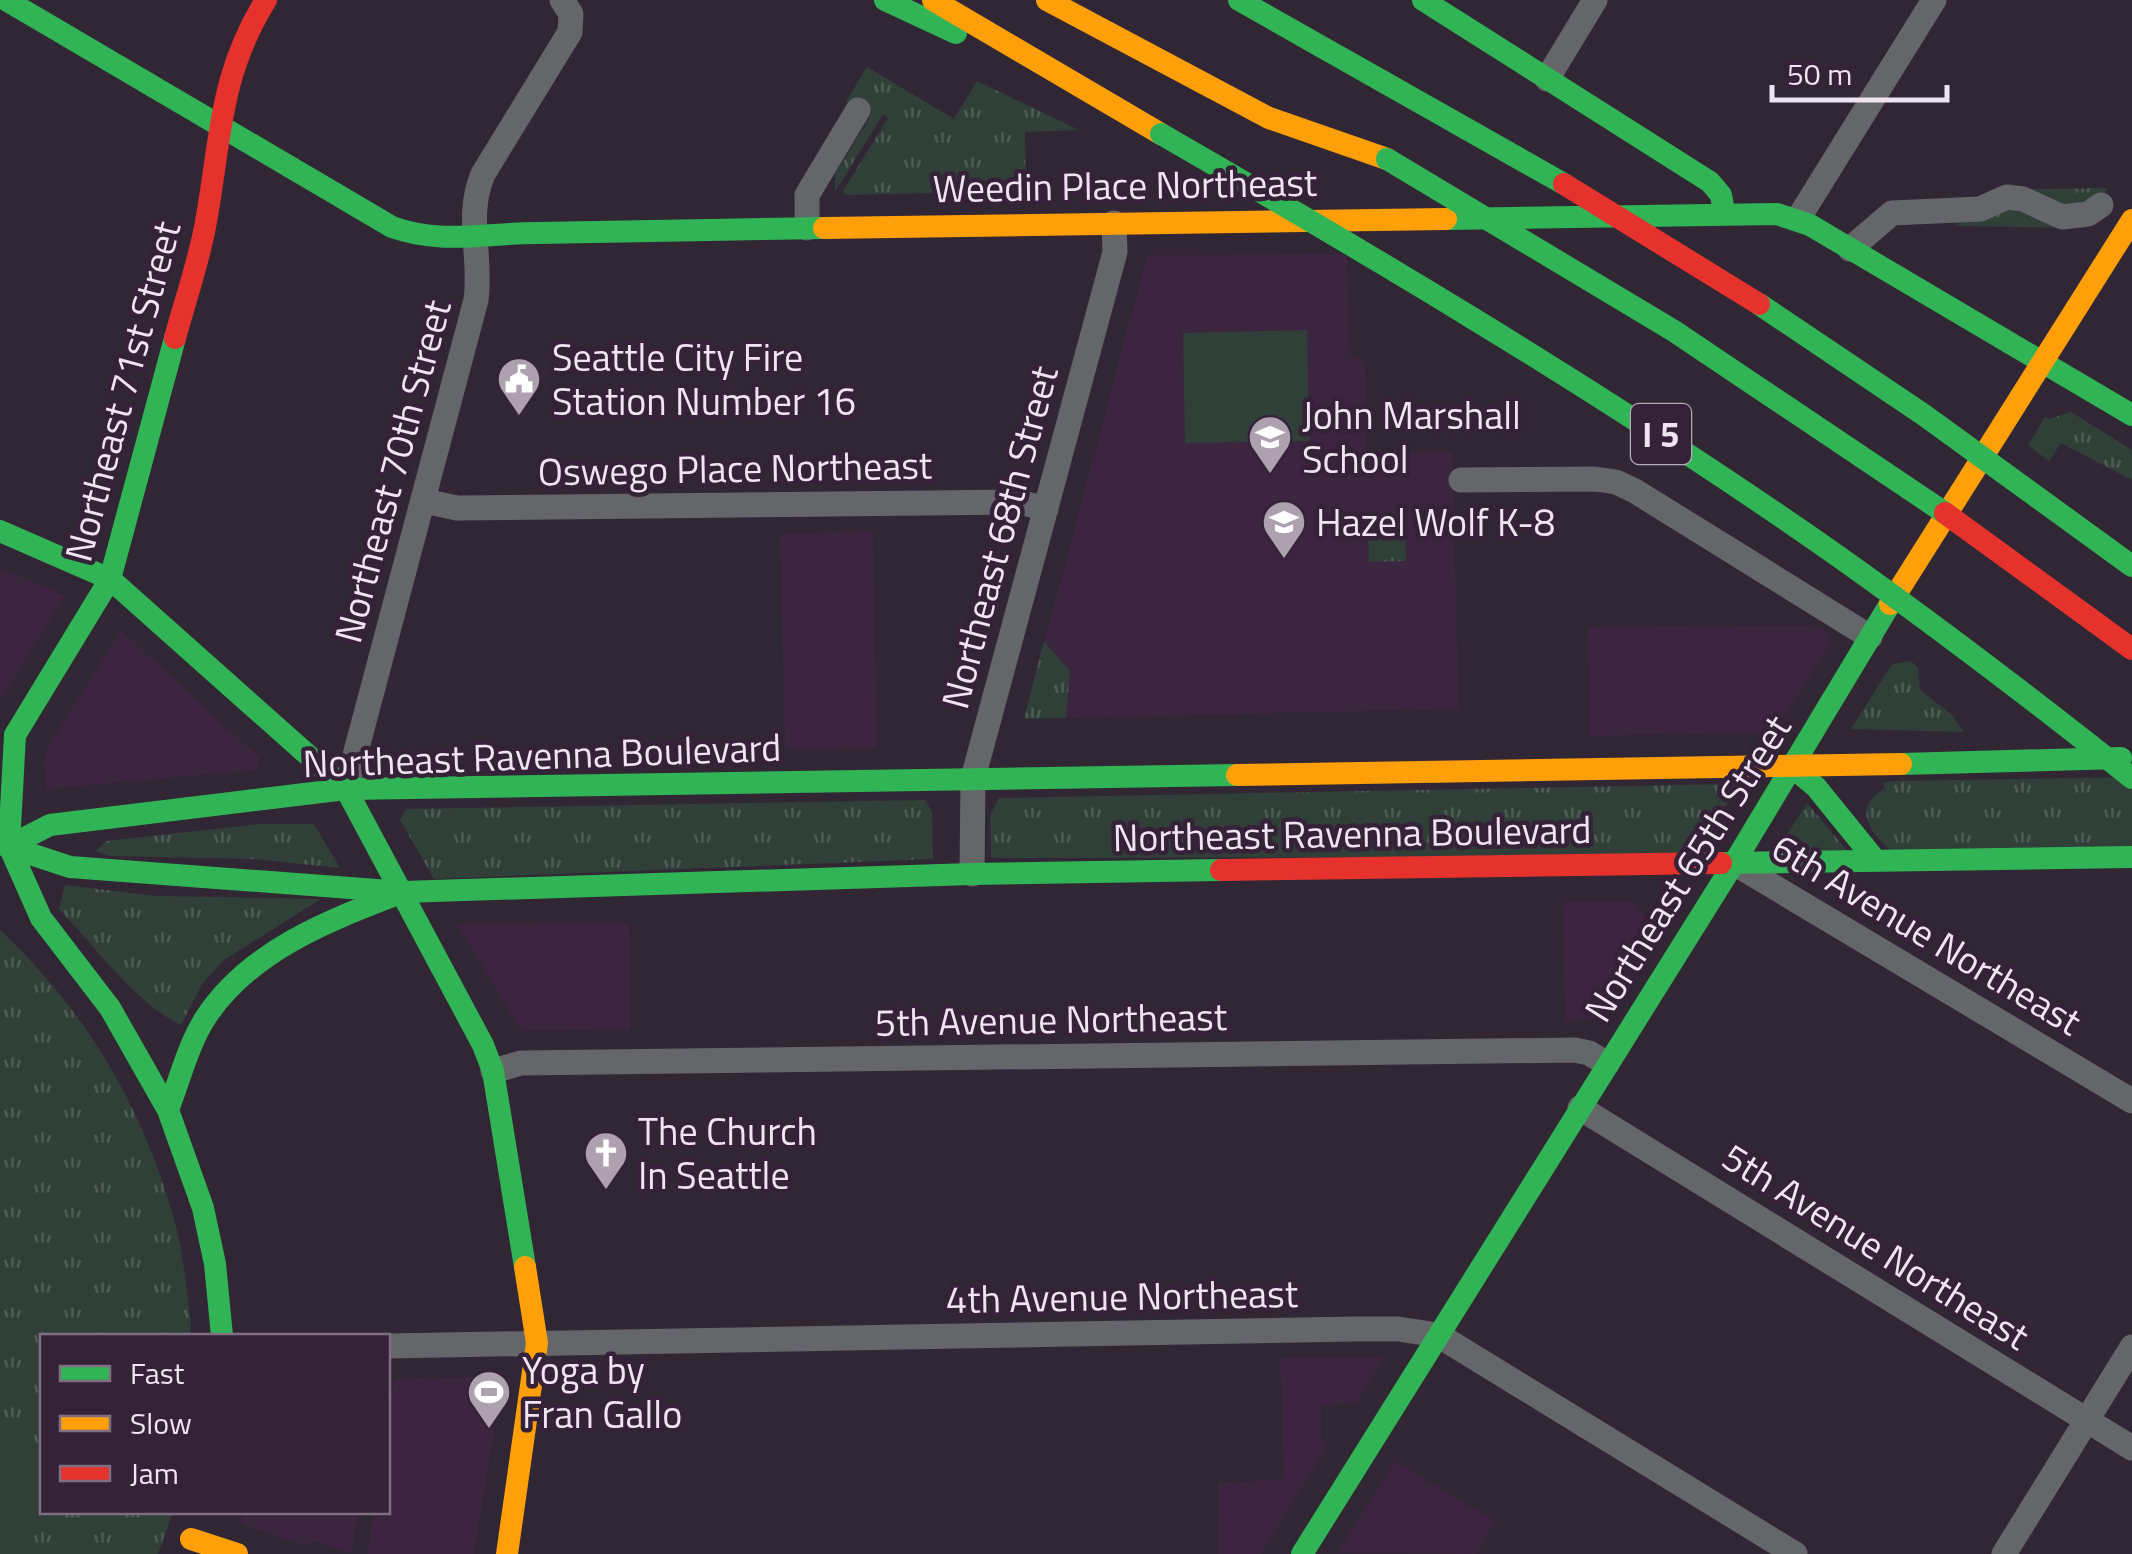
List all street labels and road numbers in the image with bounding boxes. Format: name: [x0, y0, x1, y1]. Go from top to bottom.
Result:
street label: Weedin Place Northeast: [932, 153, 1318, 217]
street label: Northeast 71st Street: [49, 214, 195, 568]
street label: Northeast 70th Street: [318, 293, 466, 649]
street label: Northeast 68th Street: [925, 359, 1073, 715]
road number: I 5: [1631, 404, 1691, 464]
street label: Oswego Place Northeast: [537, 436, 933, 500]
street label: Northeast 65th Street: [1569, 703, 1805, 1033]
street label: Northeast Ravenna Boulevard: [302, 718, 782, 792]
street label: Northeast Ravenna Boulevard: [1112, 800, 1592, 866]
street label: 6th Avenue Northeast: [1761, 818, 2093, 1050]
street label: 5th Avenue Northeast: [874, 987, 1228, 1051]
street label: 5th Avenue Northeast: [1711, 1128, 2041, 1364]
street label: 4th Avenue Northeast: [945, 1264, 1299, 1328]

